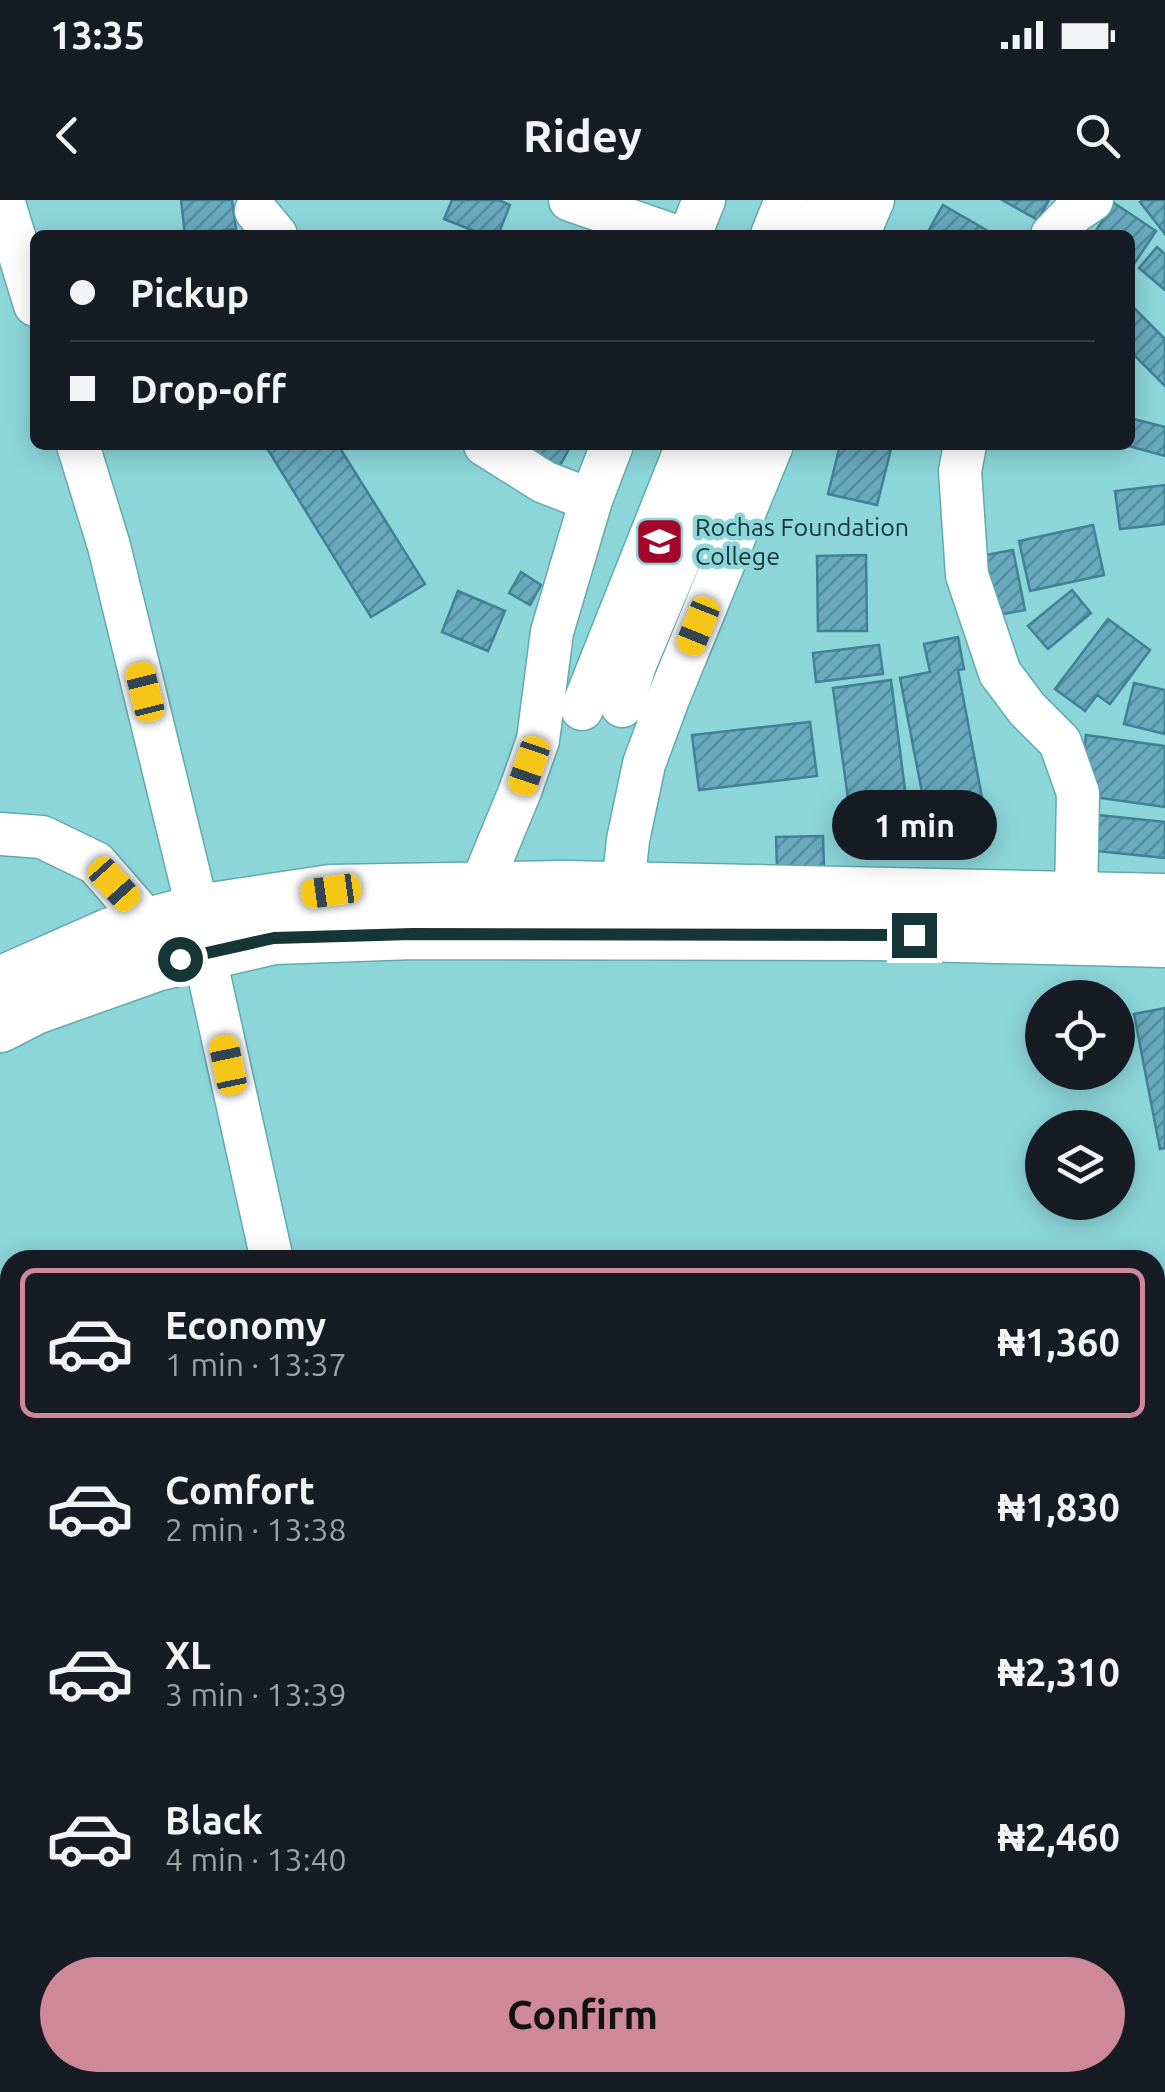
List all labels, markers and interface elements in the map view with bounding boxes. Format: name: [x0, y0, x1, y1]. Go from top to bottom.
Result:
text: 13:35: [50, 14, 145, 56]
icon: back: [40, 108, 95, 163]
icon: search: [1070, 108, 1125, 163]
text: Ridey: [523, 110, 642, 161]
text: Pickup: [130, 272, 249, 314]
text: Drop-off: [130, 368, 286, 410]
place label: Rochas Foundation College: [695, 513, 909, 570]
school or university icon: Rochas Foundation College: [634, 515, 686, 567]
car: [673, 593, 723, 659]
car: [123, 659, 167, 725]
car: [505, 733, 553, 799]
callout: 1 min: [832, 790, 996, 860]
text: 1 min: [874, 807, 955, 843]
car: [83, 852, 145, 916]
car: [299, 872, 363, 910]
route end: [892, 913, 937, 958]
route start: [158, 937, 203, 982]
map controls: [1025, 980, 1135, 1220]
button: locate: [1025, 980, 1135, 1090]
car: [207, 1033, 249, 1097]
button: layers: [1025, 1110, 1135, 1220]
icon: car: [45, 1298, 135, 1388]
text: Economy: [165, 1304, 326, 1346]
text: ₦1,360: [997, 1321, 1120, 1363]
text: 1 min · 13:37: [165, 1346, 347, 1382]
icon: car: [45, 1463, 135, 1553]
text: Comfort: [165, 1469, 315, 1511]
text: ₦1,830: [997, 1486, 1120, 1528]
text: 2 min · 13:38: [165, 1511, 347, 1547]
icon: car: [45, 1628, 135, 1718]
text: XL: [165, 1634, 211, 1676]
text: ₦2,310: [997, 1651, 1120, 1693]
text: 3 min · 13:39: [165, 1676, 347, 1712]
icon: car: [45, 1793, 135, 1883]
text: Black: [165, 1799, 263, 1841]
text: ₦2,460: [997, 1816, 1120, 1858]
text: 4 min · 13:40: [165, 1841, 347, 1877]
button: Confirm: [40, 1957, 1125, 2072]

